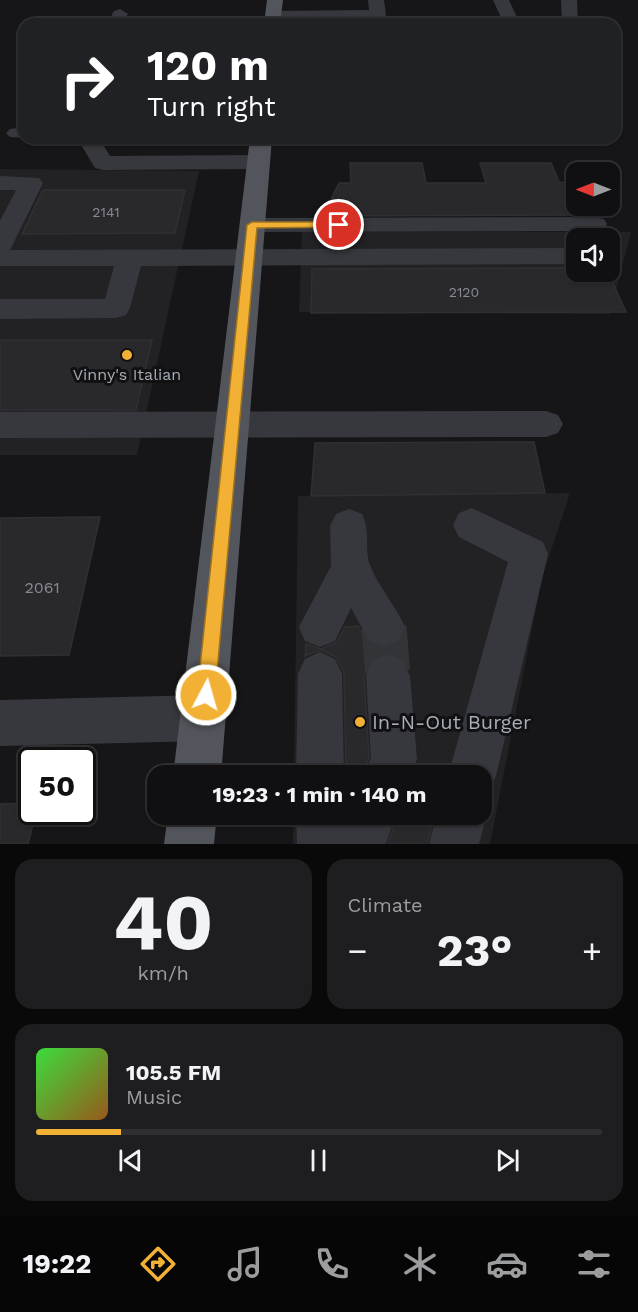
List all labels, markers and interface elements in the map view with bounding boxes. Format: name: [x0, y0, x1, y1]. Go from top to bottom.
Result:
text: 120 m: [147, 41, 269, 90]
icon: right: [48, 42, 126, 120]
text: Turn right: [147, 91, 276, 123]
north arrow: [566, 162, 620, 216]
map controls: [566, 162, 620, 282]
pin: [313, 199, 364, 250]
house number: 2141: [92, 204, 120, 220]
icon: arrive: [322, 208, 355, 241]
button: sound: [566, 228, 620, 282]
house number: 2120: [449, 284, 479, 300]
marker: Vinny's Italian: [120, 348, 134, 362]
place label: Vinny's Italian: [73, 365, 181, 384]
house number: 2061: [24, 578, 60, 597]
position arrow: [174, 663, 238, 727]
place label: In-N-Out Burger: [372, 710, 531, 734]
marker: In-N-Out Burger: [353, 715, 367, 729]
speed limit sign: 50: [18, 747, 96, 825]
text: 19:23 · 1 min · 140 m: [212, 782, 427, 807]
text: 40: [113, 876, 214, 968]
text: Climate: [348, 893, 423, 917]
text: 23°: [437, 924, 513, 977]
text: −: [348, 931, 367, 970]
text: +: [582, 931, 602, 970]
text: km/h: [137, 961, 189, 985]
text: 105.5 FM: [126, 1060, 221, 1085]
text: Music: [126, 1085, 182, 1109]
icon: previous: [114, 1144, 147, 1177]
icon: pause: [302, 1144, 335, 1177]
icon: next: [491, 1144, 524, 1177]
icon: directions: [137, 1243, 179, 1285]
icon: music: [224, 1243, 266, 1285]
icon: phone: [311, 1243, 353, 1285]
icon: climate: [399, 1243, 441, 1285]
icon: car: [486, 1243, 528, 1285]
icon: filters: [573, 1243, 615, 1285]
text: 19:22: [23, 1248, 91, 1280]

